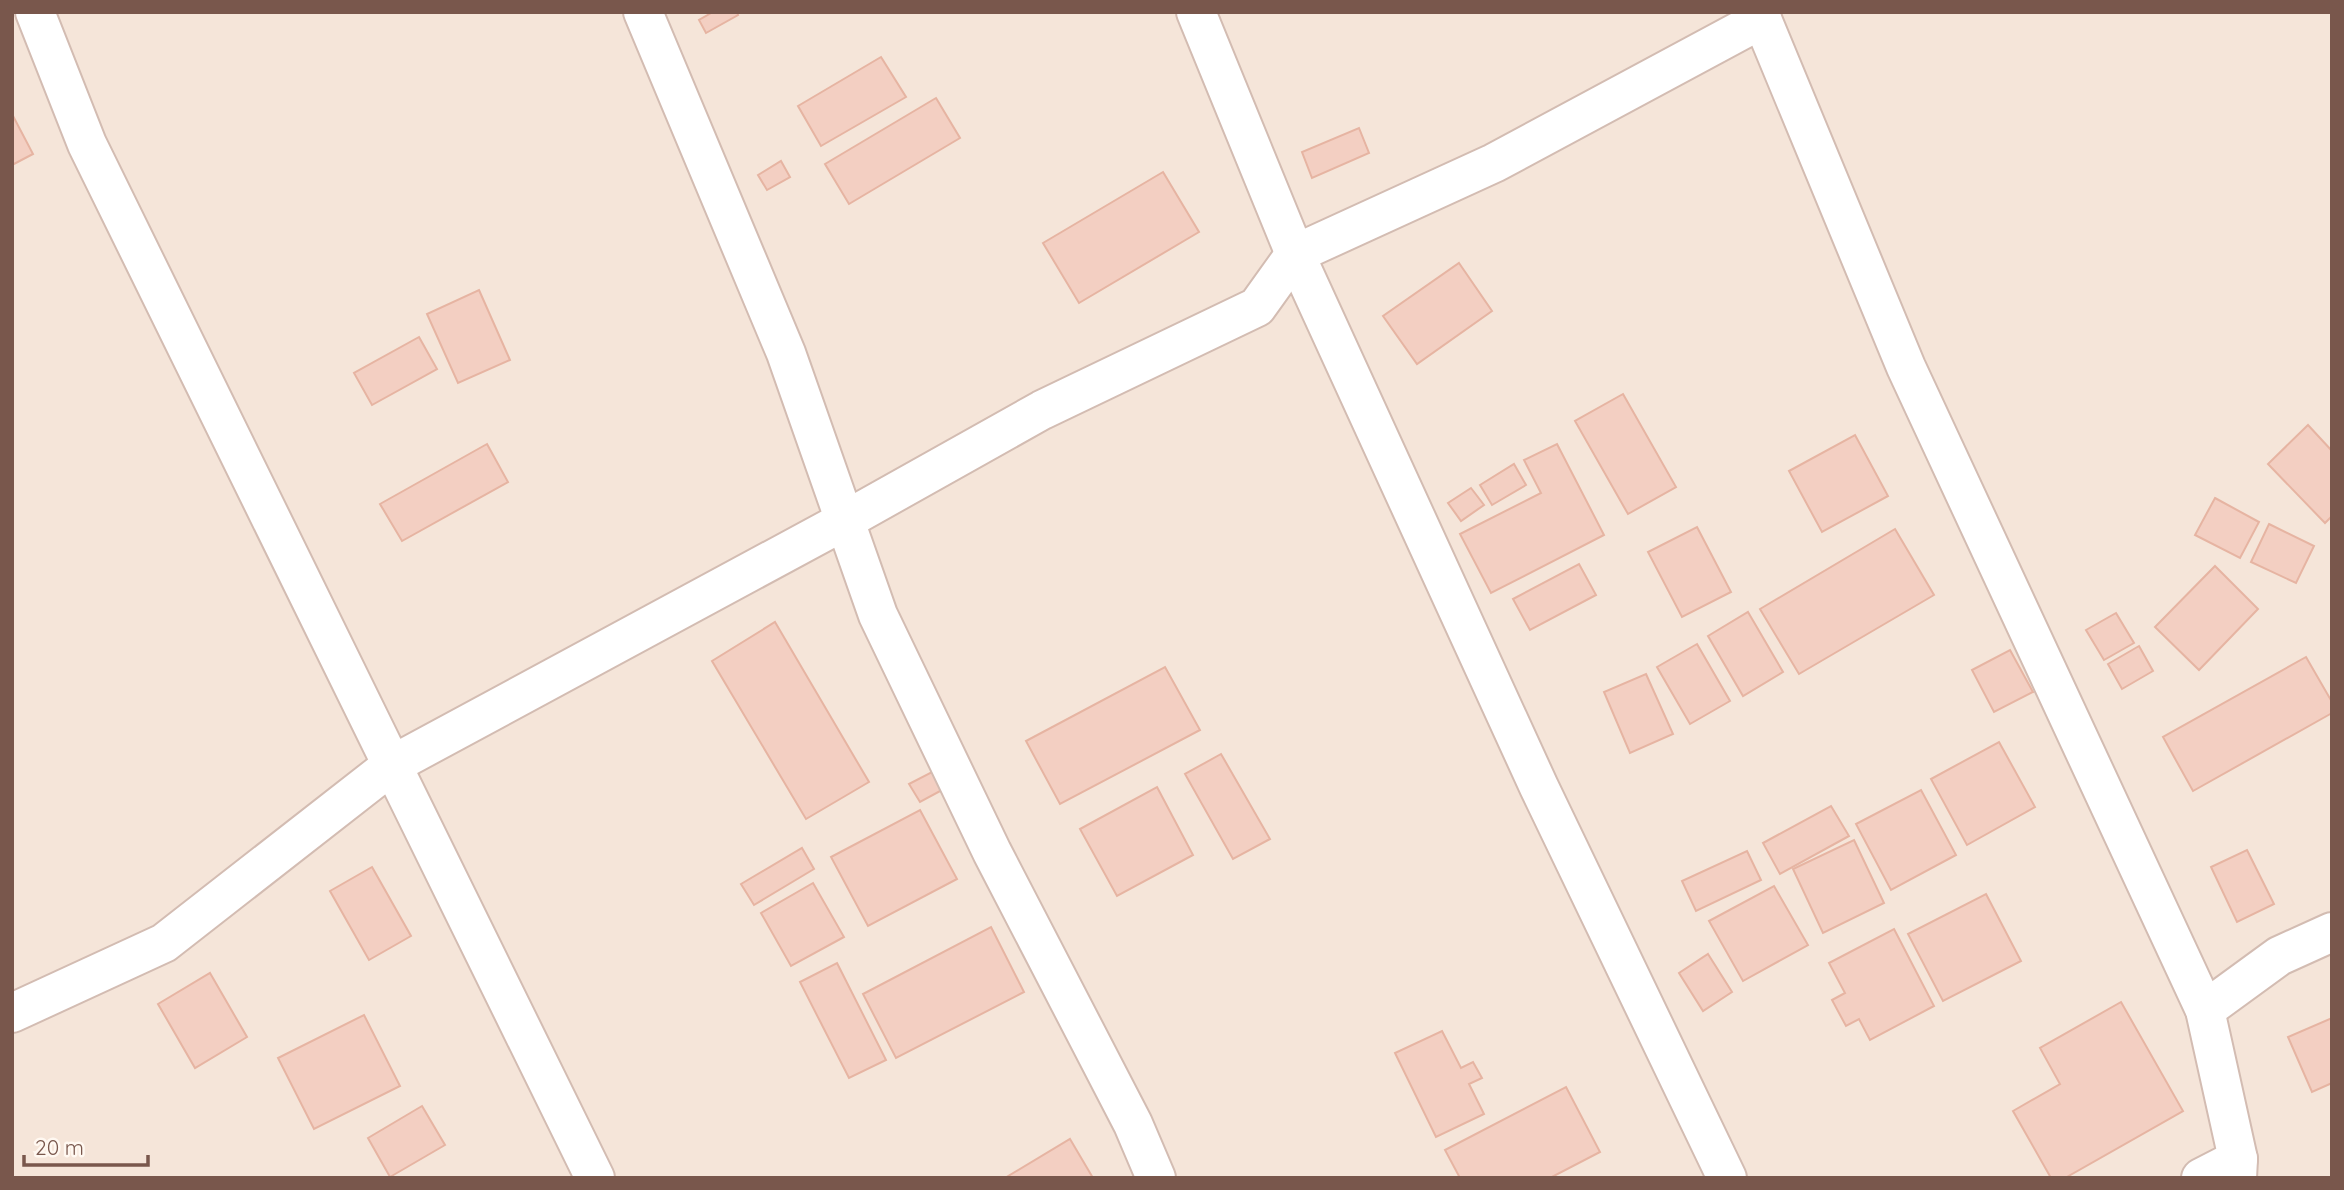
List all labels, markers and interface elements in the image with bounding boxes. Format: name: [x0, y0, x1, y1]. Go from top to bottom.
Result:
scale bar: [24, 1124, 149, 1168]
text: 20 m: [35, 1134, 84, 1160]

